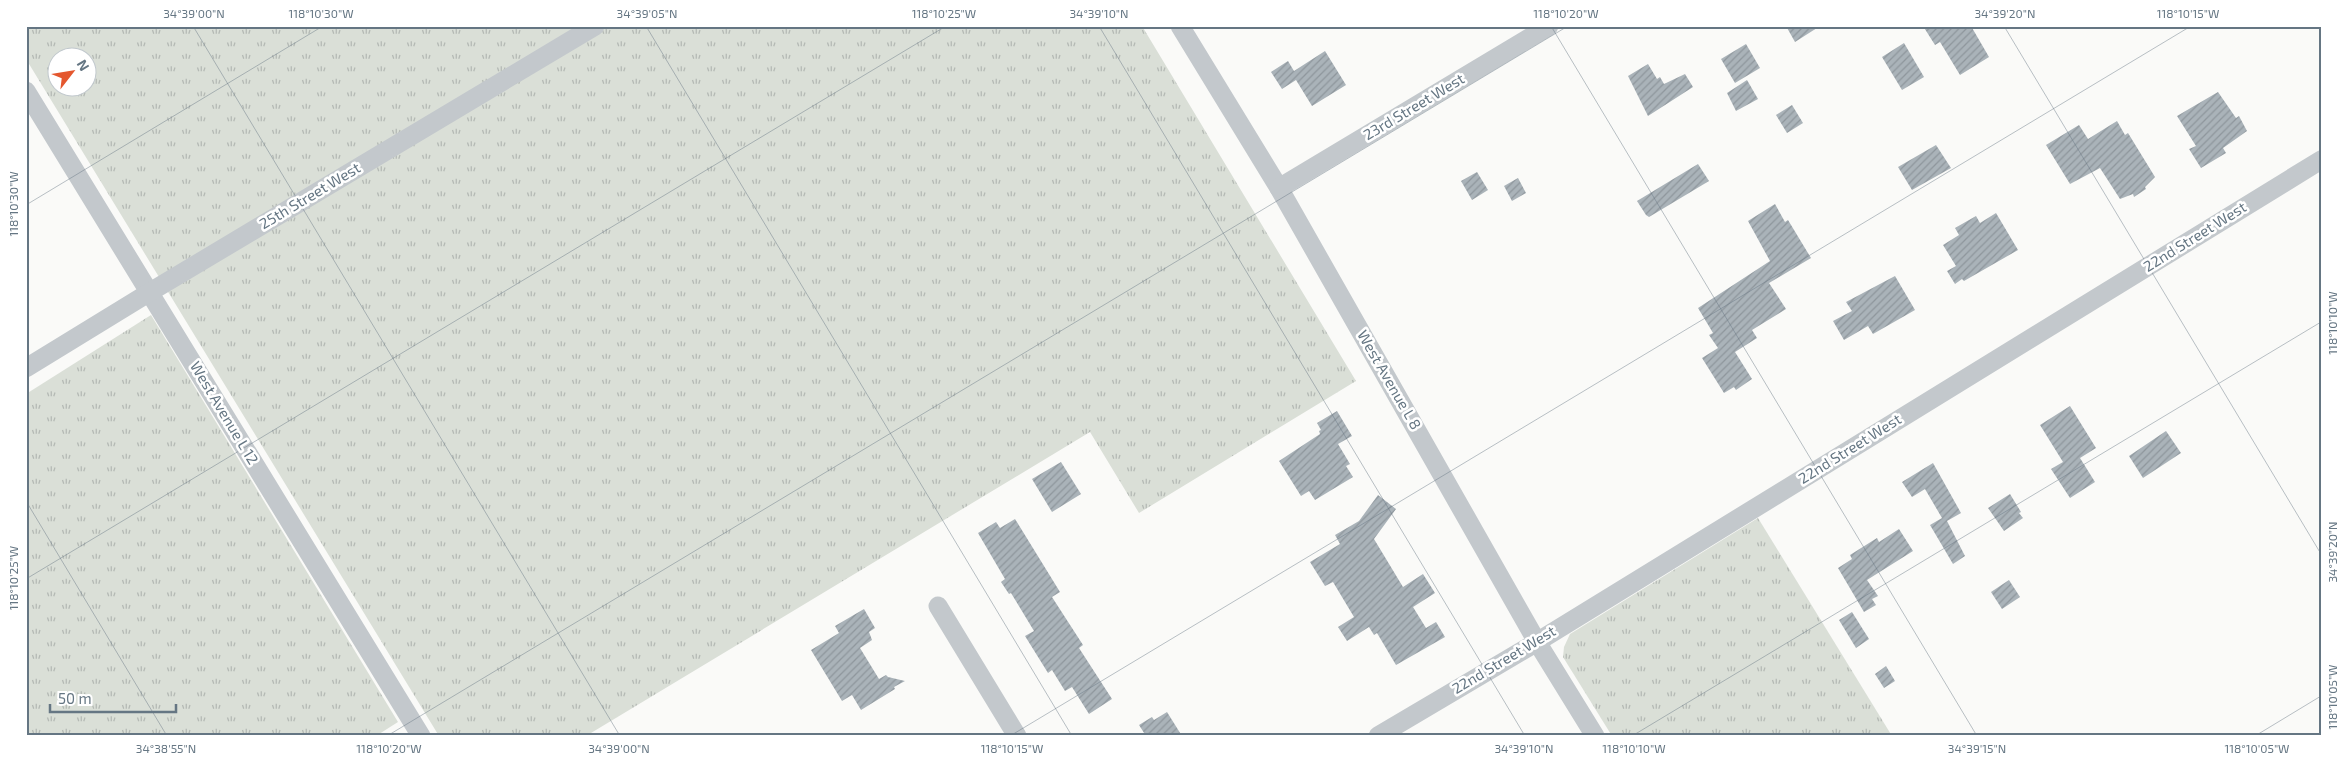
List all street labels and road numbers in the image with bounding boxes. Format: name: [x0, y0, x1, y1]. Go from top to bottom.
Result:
street label: 23rd Street West: [1360, 69, 1468, 143]
street label: 25th Street West: [256, 158, 363, 232]
street label: 22nd Street West: [2140, 197, 2249, 275]
street label: West Avenue L 8: [1354, 327, 1426, 432]
street label: West Avenue L 12: [187, 358, 263, 467]
street label: 22nd Street West: [1795, 409, 1904, 487]
street label: 22nd Street West: [1448, 621, 1559, 697]

